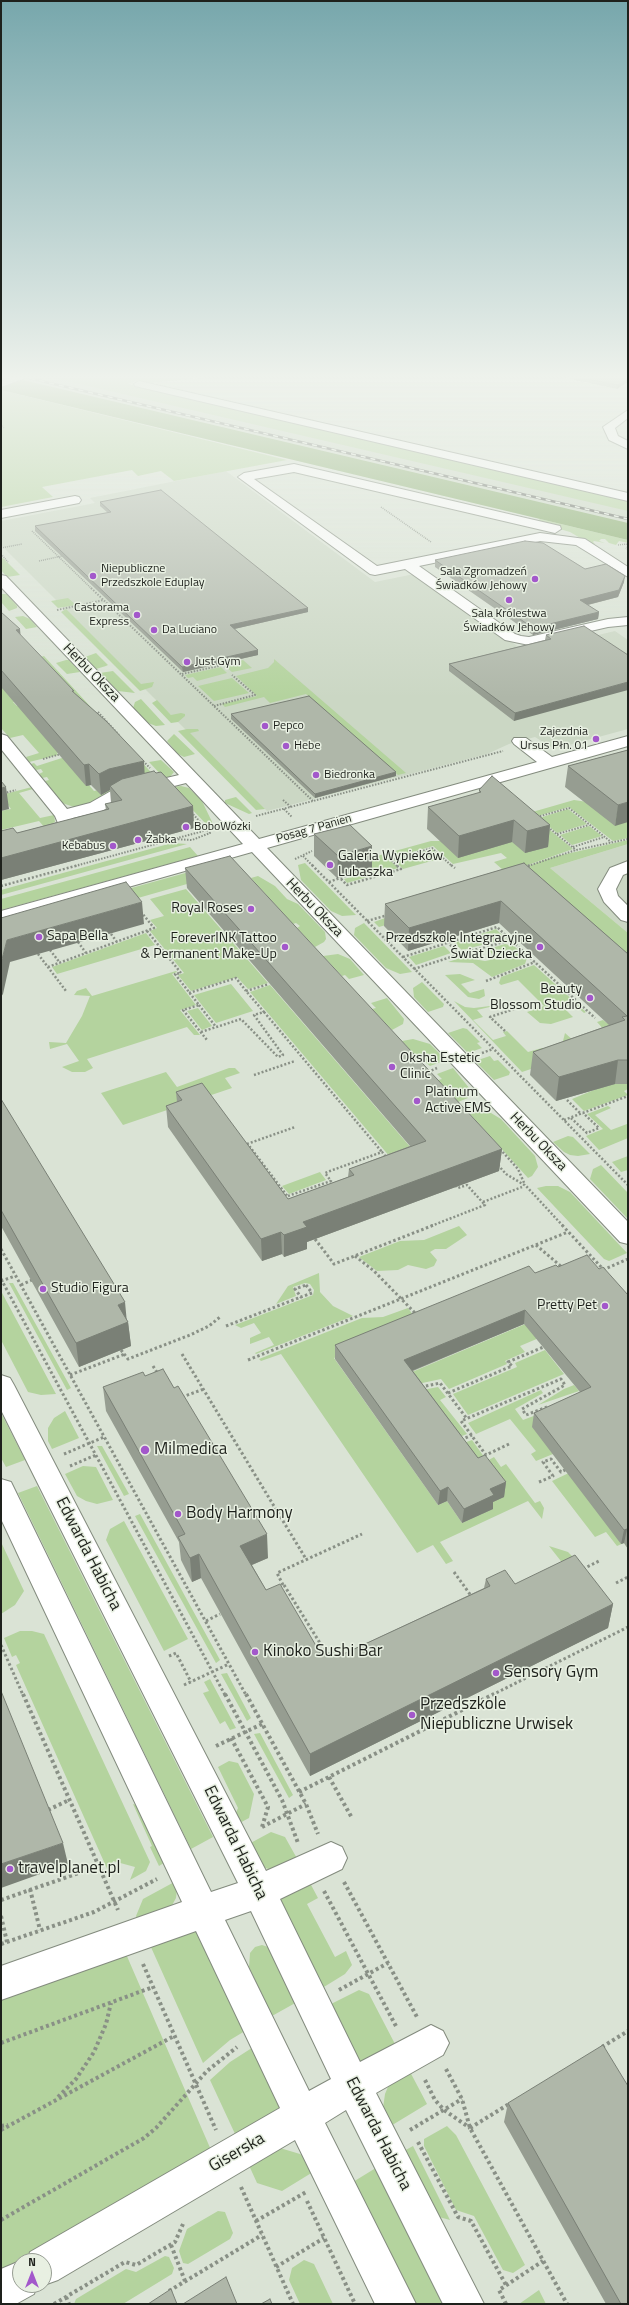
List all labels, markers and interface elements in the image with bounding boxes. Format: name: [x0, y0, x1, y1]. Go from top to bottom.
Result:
place label: Niepubliczne Przedszkole Eduplay: [101, 562, 205, 590]
place label: Sala Zgromadzeń Świadków Jehowy: [436, 565, 527, 593]
marker: Niepubliczne Przedszkole Eduplay: [88, 571, 98, 581]
marker: Sala Zgromadzeń Świadków Jehowy: [530, 574, 540, 584]
marker: Sala Królestwa Świadków Jehowy: [504, 595, 514, 605]
place label: Castorama Express: [74, 601, 129, 629]
place label: Sala Królestwa Świadków Jehowy: [463, 607, 555, 635]
marker: Castorama Express: [132, 610, 142, 620]
place label: Da Luciano: [162, 623, 217, 637]
marker: Da Luciano: [149, 625, 159, 635]
street label: Herbu Oksza: [59, 640, 123, 706]
place label: Just Gym: [195, 655, 240, 669]
marker: Just Gym: [182, 657, 192, 667]
place label: Pepco: [273, 719, 304, 733]
marker: Pepco: [260, 721, 270, 731]
place label: Zajezdnia Ursus Płn. 01: [520, 725, 588, 753]
marker: Zajezdnia Ursus Płn. 01: [591, 734, 601, 744]
place label: Hebe: [294, 739, 320, 753]
marker: Hebe: [281, 741, 291, 751]
place label: Biedronka: [324, 768, 375, 782]
marker: Biedronka: [311, 770, 321, 780]
street label: Posag 7 Panien: [275, 811, 353, 847]
place label: BoboWózki: [194, 820, 251, 834]
marker: BoboWózki: [181, 822, 191, 832]
place label: Żabka: [146, 833, 176, 847]
marker: Żabka: [133, 835, 143, 845]
place label: Kebabus: [62, 839, 105, 853]
marker: Kebabus: [108, 841, 118, 851]
place label: Galeria Wypieków Lubaszka: [338, 849, 443, 882]
marker: Galeria Wypieków Lubaszka: [325, 860, 335, 870]
street label: Herbu Oksza: [282, 875, 346, 941]
place label: Royal Roses: [171, 901, 243, 917]
marker: Royal Roses: [246, 904, 256, 914]
place label: Sapa Bella: [47, 929, 108, 945]
place label: ForeverINK Tattoo & Permanent Make-Up: [140, 931, 277, 964]
place label: Przedszkole Integracyjne Świat Dziecka: [385, 931, 532, 964]
marker: Sapa Bella: [34, 932, 44, 942]
marker: ForeverINK Tattoo & Permanent Make-Up: [280, 942, 290, 952]
marker: Przedszkole Integracyjne Świat Dziecka: [535, 942, 545, 952]
place label: Beauty Blossom Studio: [490, 982, 582, 1014]
marker: Beauty Blossom Studio: [585, 993, 595, 1003]
place label: Oksha Estetic Clinic: [400, 1051, 480, 1084]
marker: Oksha Estetic Clinic: [387, 1062, 397, 1072]
place label: Platinum Active EMS: [425, 1085, 491, 1118]
marker: Platinum Active EMS: [412, 1096, 422, 1106]
street label: Herbu Oksza: [506, 1109, 570, 1175]
place label: Studio Figura: [51, 1281, 129, 1297]
marker: Studio Figura: [38, 1284, 48, 1294]
place label: Pretty Pet: [537, 1298, 597, 1314]
marker: Pretty Pet: [600, 1301, 610, 1311]
place label: Milmedica: [154, 1440, 227, 1460]
marker: Milmedica: [139, 1444, 151, 1456]
street label: Edwarda Habicha: [51, 1494, 125, 1614]
place label: Body Harmony: [186, 1504, 293, 1524]
marker: Body Harmony: [173, 1509, 183, 1519]
place label: Kinoko Sushi Bar: [263, 1642, 383, 1662]
marker: Kinoko Sushi Bar: [250, 1647, 260, 1657]
place label: Sensory Gym: [504, 1663, 598, 1683]
marker: Sensory Gym: [491, 1668, 501, 1678]
place label: Przedszkole Niepubliczne Urwisek: [420, 1695, 573, 1735]
marker: Przedszkole Niepubliczne Urwisek: [407, 1710, 417, 1720]
street label: Edwarda Habicha: [199, 1783, 271, 1903]
place label: travelplanet.pl: [18, 1859, 120, 1879]
marker: travelplanet.pl: [5, 1864, 15, 1874]
street label: Edwarda Habicha: [341, 2074, 415, 2194]
street label: Giserska: [205, 2129, 269, 2177]
north arrow: [12, 2253, 52, 2293]
text: N: [28, 2254, 36, 2270]

